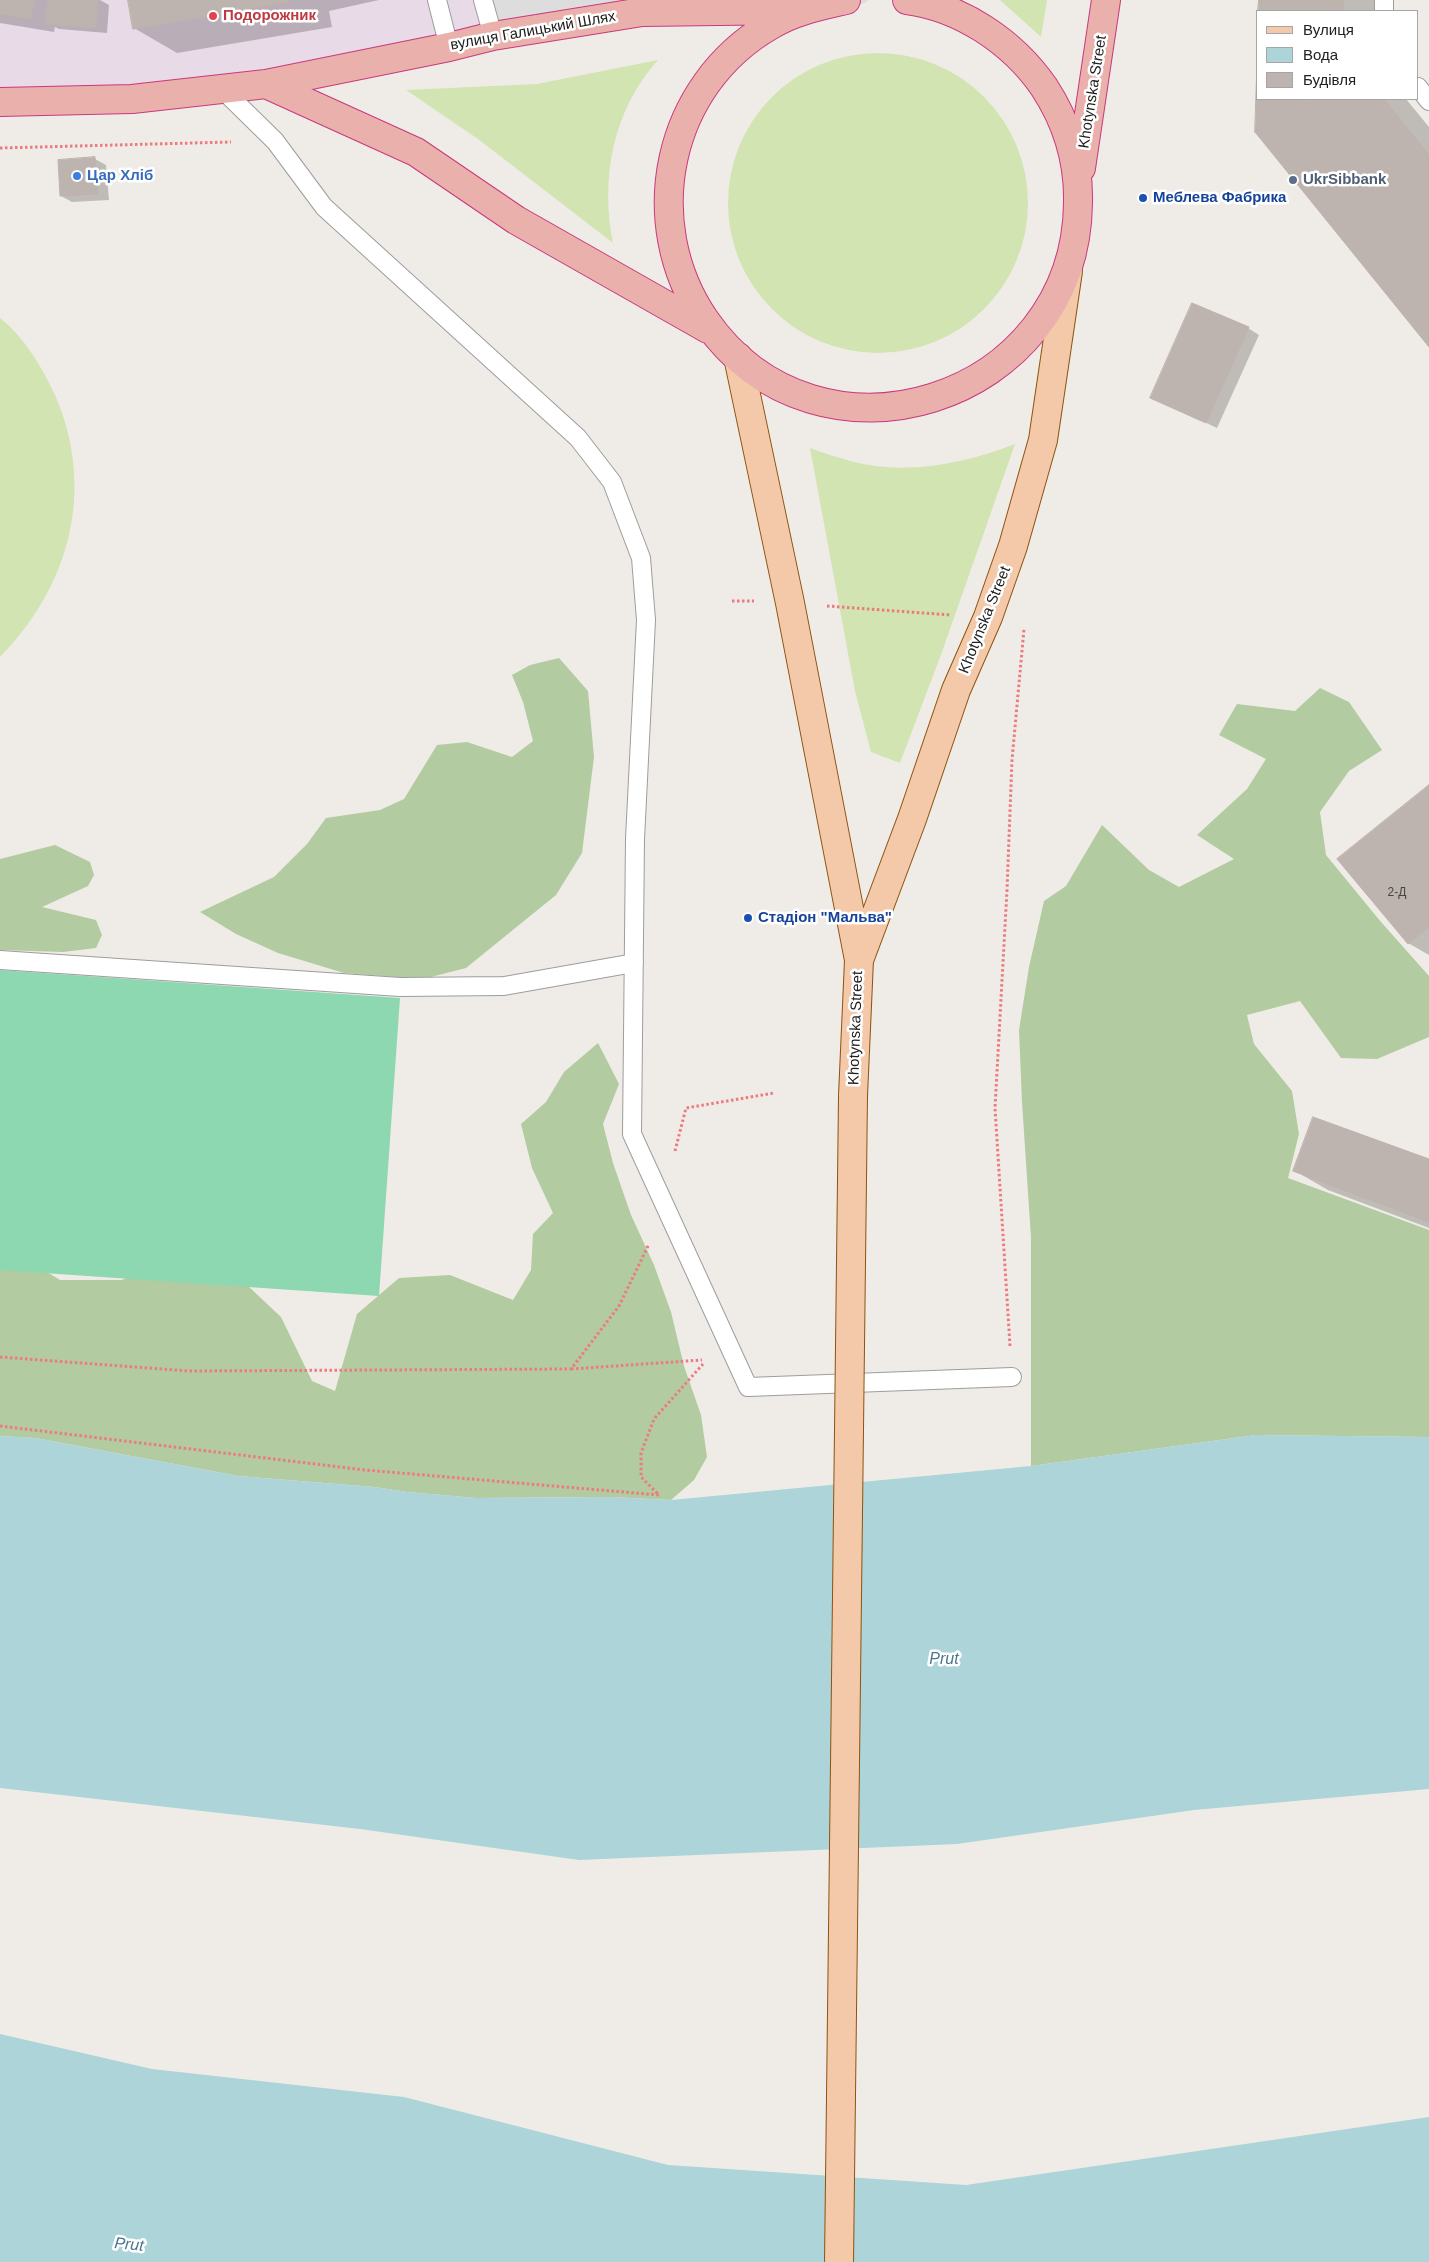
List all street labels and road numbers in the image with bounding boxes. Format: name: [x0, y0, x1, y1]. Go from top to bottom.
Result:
street label: вулиця Галицький Шлях: [449, 8, 617, 54]
street label: Khotynska Street: [1075, 34, 1111, 150]
street label: Khotynska Street: [955, 564, 1015, 676]
street label: Khotynska Street: [845, 971, 867, 1085]

